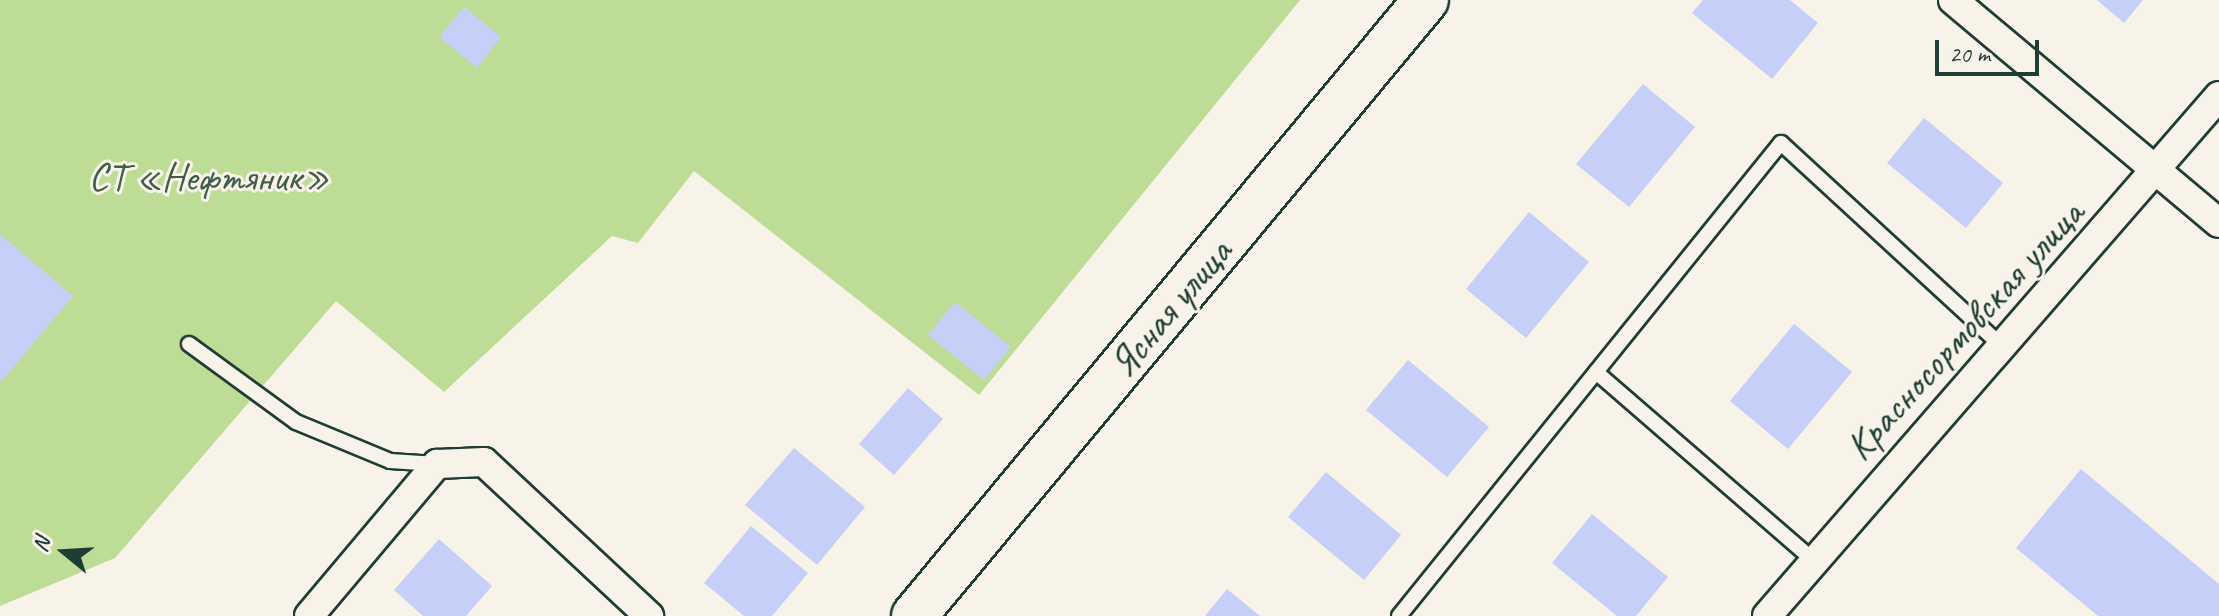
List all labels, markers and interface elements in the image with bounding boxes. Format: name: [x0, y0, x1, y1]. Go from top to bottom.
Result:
scale bar: [1939, 24, 2043, 74]
text: 20 m: [1949, 39, 1990, 69]
park label: СТ «Нефтяник»: [88, 153, 330, 201]
street label: Красносормовская улица: [1835, 190, 2093, 470]
street label: Ясная улица: [1097, 228, 1243, 388]
north arrow: [24, 512, 104, 592]
text: N: [26, 534, 57, 555]

